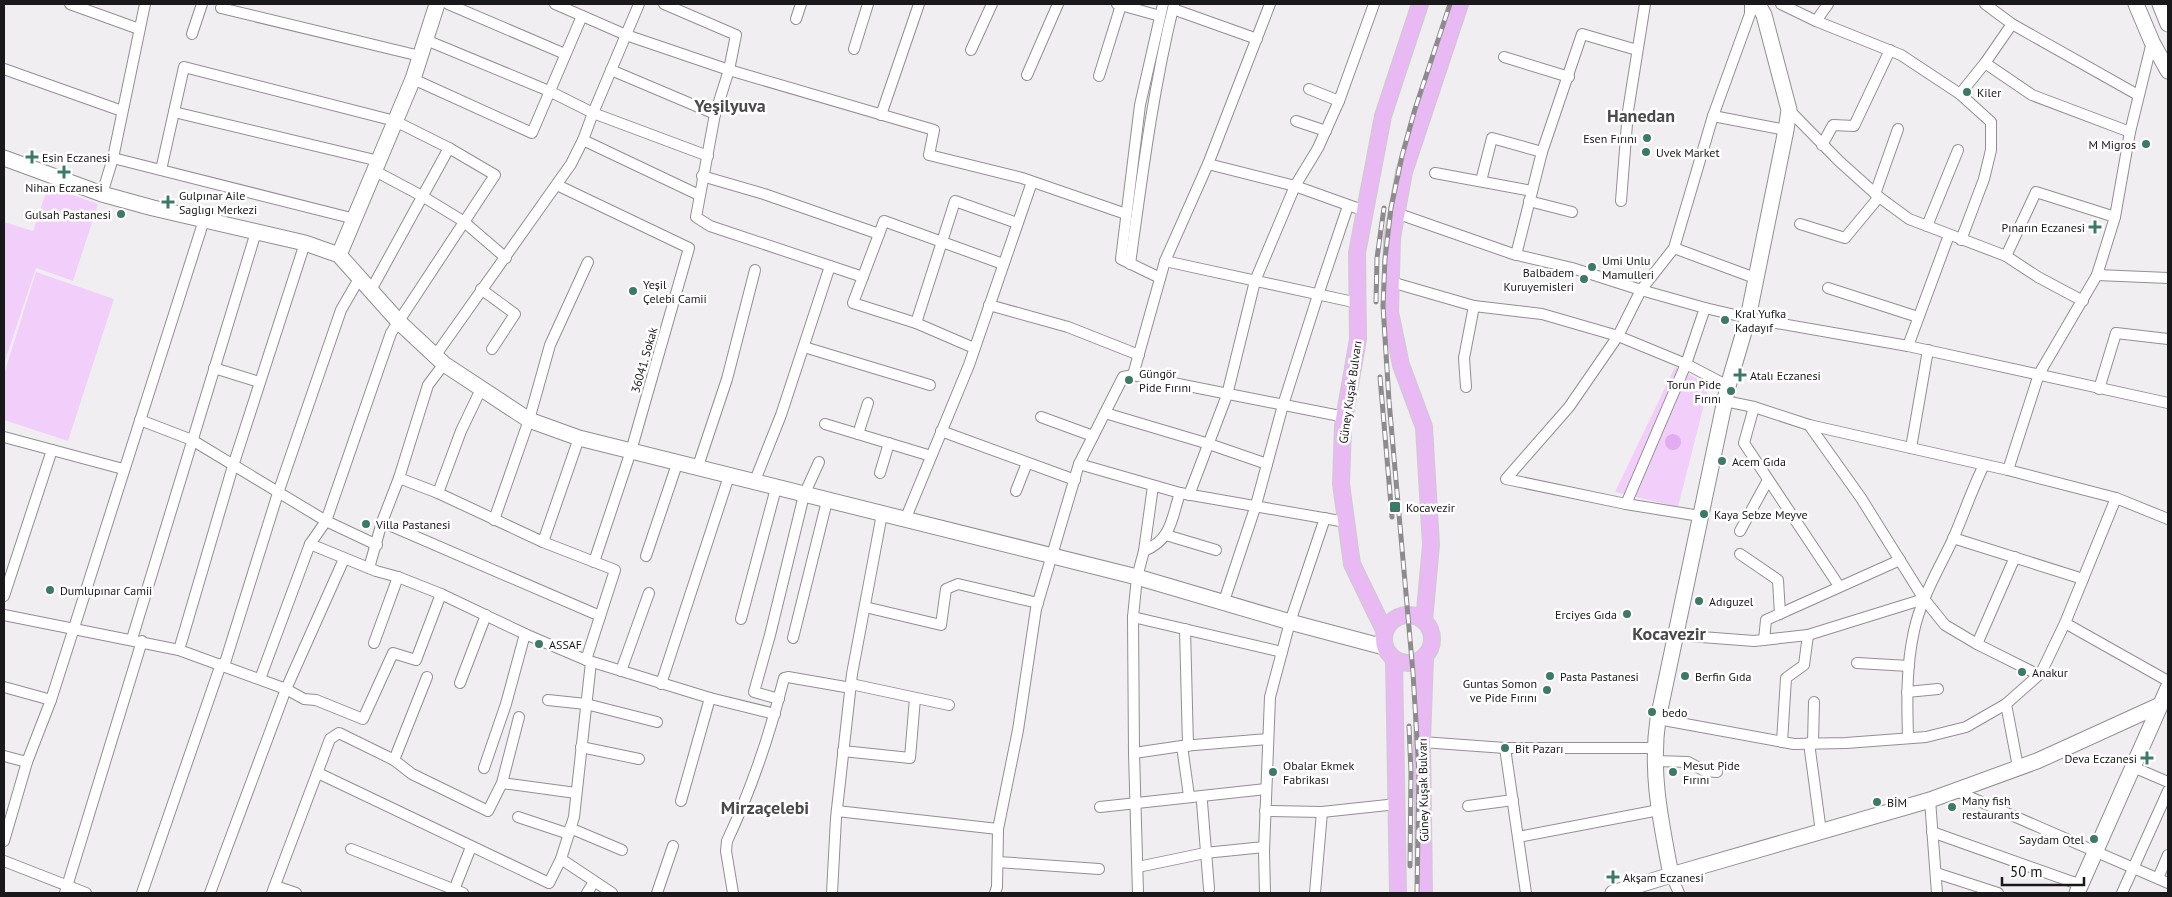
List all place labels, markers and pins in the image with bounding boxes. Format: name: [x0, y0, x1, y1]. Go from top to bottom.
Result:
place label: Kiler: [1977, 85, 2001, 100]
marker: Kiler: [1961, 86, 1973, 98]
place label: Esen Fırını: [1583, 131, 1637, 146]
marker: Esen Fırını: [1641, 132, 1653, 144]
place label: M Migros: [2089, 137, 2136, 152]
marker: M Migros: [2140, 138, 2152, 150]
place label: Uvek Market: [1656, 145, 1719, 160]
marker: Uvek Market: [1640, 146, 1652, 158]
place label: Esin Eczanesi: [42, 150, 110, 165]
marker: Esin Eczanesi: [26, 151, 38, 163]
marker: Nihan Eczanesi: [58, 166, 70, 178]
place label: Nihan Eczanesi: [25, 180, 103, 195]
place label: Gulpınar Aile Saglıgı Merkezi: [179, 188, 257, 217]
marker: Gulpınar Aile Saglıgı Merkezi: [161, 195, 175, 209]
place label: Gulsah Pastanesi: [25, 207, 111, 222]
marker: Gulsah Pastanesi: [115, 208, 127, 220]
place label: Pınarın Eczanesi: [2002, 220, 2085, 235]
marker: Pınarın Eczanesi: [2089, 221, 2101, 233]
place label: Umi Unlu Mamulleri: [1602, 253, 1654, 282]
marker: Umi Unlu Mamulleri: [1586, 261, 1598, 273]
place label: Balbadem Kuruyemisleri: [1504, 265, 1574, 294]
marker: Balbadem Kuruyemisleri: [1578, 273, 1590, 285]
place label: Yeşil Çelebi Camii: [643, 277, 707, 306]
marker: Yeşil Çelebi Camii: [627, 285, 639, 297]
place label: Kral Yufka Kadayıf: [1735, 306, 1786, 335]
marker: Kral Yufka Kadayıf: [1719, 314, 1731, 326]
place label: Güngör Pide Fırını: [1139, 366, 1191, 395]
place label: Atalı Eczanesi: [1750, 368, 1821, 383]
marker: Atalı Eczanesi: [1734, 369, 1746, 381]
marker: Güngör Pide Fırını: [1123, 374, 1135, 386]
place label: Torun Pide Fırını: [1667, 377, 1721, 406]
marker: Torun Pide Fırını: [1725, 385, 1737, 397]
place label: Acem Gıda: [1732, 454, 1786, 469]
marker: Acem Gıda: [1716, 455, 1728, 467]
marker: Kocavezir: [1388, 500, 1402, 514]
place label: Kocavezir: [1406, 500, 1455, 515]
place label: Kaya Sebze Meyve: [1714, 507, 1808, 522]
marker: Kaya Sebze Meyve: [1698, 508, 1710, 520]
place label: Villa Pastanesi: [375, 517, 450, 532]
marker: Villa Pastanesi: [360, 518, 372, 530]
place label: Dumlupınar Camii: [60, 583, 152, 598]
marker: Dumlupınar Camii: [44, 584, 56, 596]
place label: Adıguzel: [1709, 594, 1754, 609]
marker: Adıguzel: [1693, 595, 1705, 607]
place label: Erciyes Gıda: [1555, 607, 1617, 622]
marker: Erciyes Gıda: [1621, 608, 1633, 620]
place label: ASSAF: [549, 637, 582, 652]
marker: ASSAF: [533, 638, 545, 650]
place label: Anakur: [2032, 665, 2068, 680]
marker: Anakur: [2016, 666, 2028, 678]
place label: Pasta Pastanesi: [1560, 669, 1639, 684]
place label: Berfin Gıda: [1695, 669, 1751, 684]
marker: Pasta Pastanesi: [1544, 670, 1556, 682]
marker: Berfin Gıda: [1679, 670, 1691, 682]
place label: Guntas Somon ve Pide Fırını: [1463, 676, 1537, 705]
marker: Guntas Somon ve Pide Fırını: [1541, 684, 1553, 696]
place label: bedo: [1662, 705, 1687, 720]
marker: bedo: [1646, 706, 1658, 718]
place label: Bit Pazarı: [1515, 741, 1563, 756]
marker: Bit Pazarı: [1499, 742, 1511, 754]
place label: Deva Eczanesi: [2064, 751, 2137, 766]
marker: Deva Eczanesi: [2141, 752, 2153, 764]
place label: Obalar Ekmek Fabrikası: [1283, 758, 1354, 787]
place label: Mesut Pide Fırını: [1683, 758, 1740, 787]
marker: Obalar Ekmek Fabrikası: [1267, 766, 1279, 778]
marker: Mesut Pide Fırını: [1667, 766, 1679, 778]
place label: Many fish restaurants: [1962, 793, 2019, 822]
place label: BİM: [1887, 795, 1907, 810]
marker: BİM: [1871, 796, 1883, 808]
marker: Many fish restaurants: [1946, 801, 1958, 813]
place label: Saydam Otel: [2019, 832, 2084, 847]
marker: Saydam Otel: [2088, 833, 2100, 845]
place label: Akşam Eczanesi: [1623, 870, 1704, 885]
marker: Akşam Eczanesi: [1607, 871, 1619, 883]

